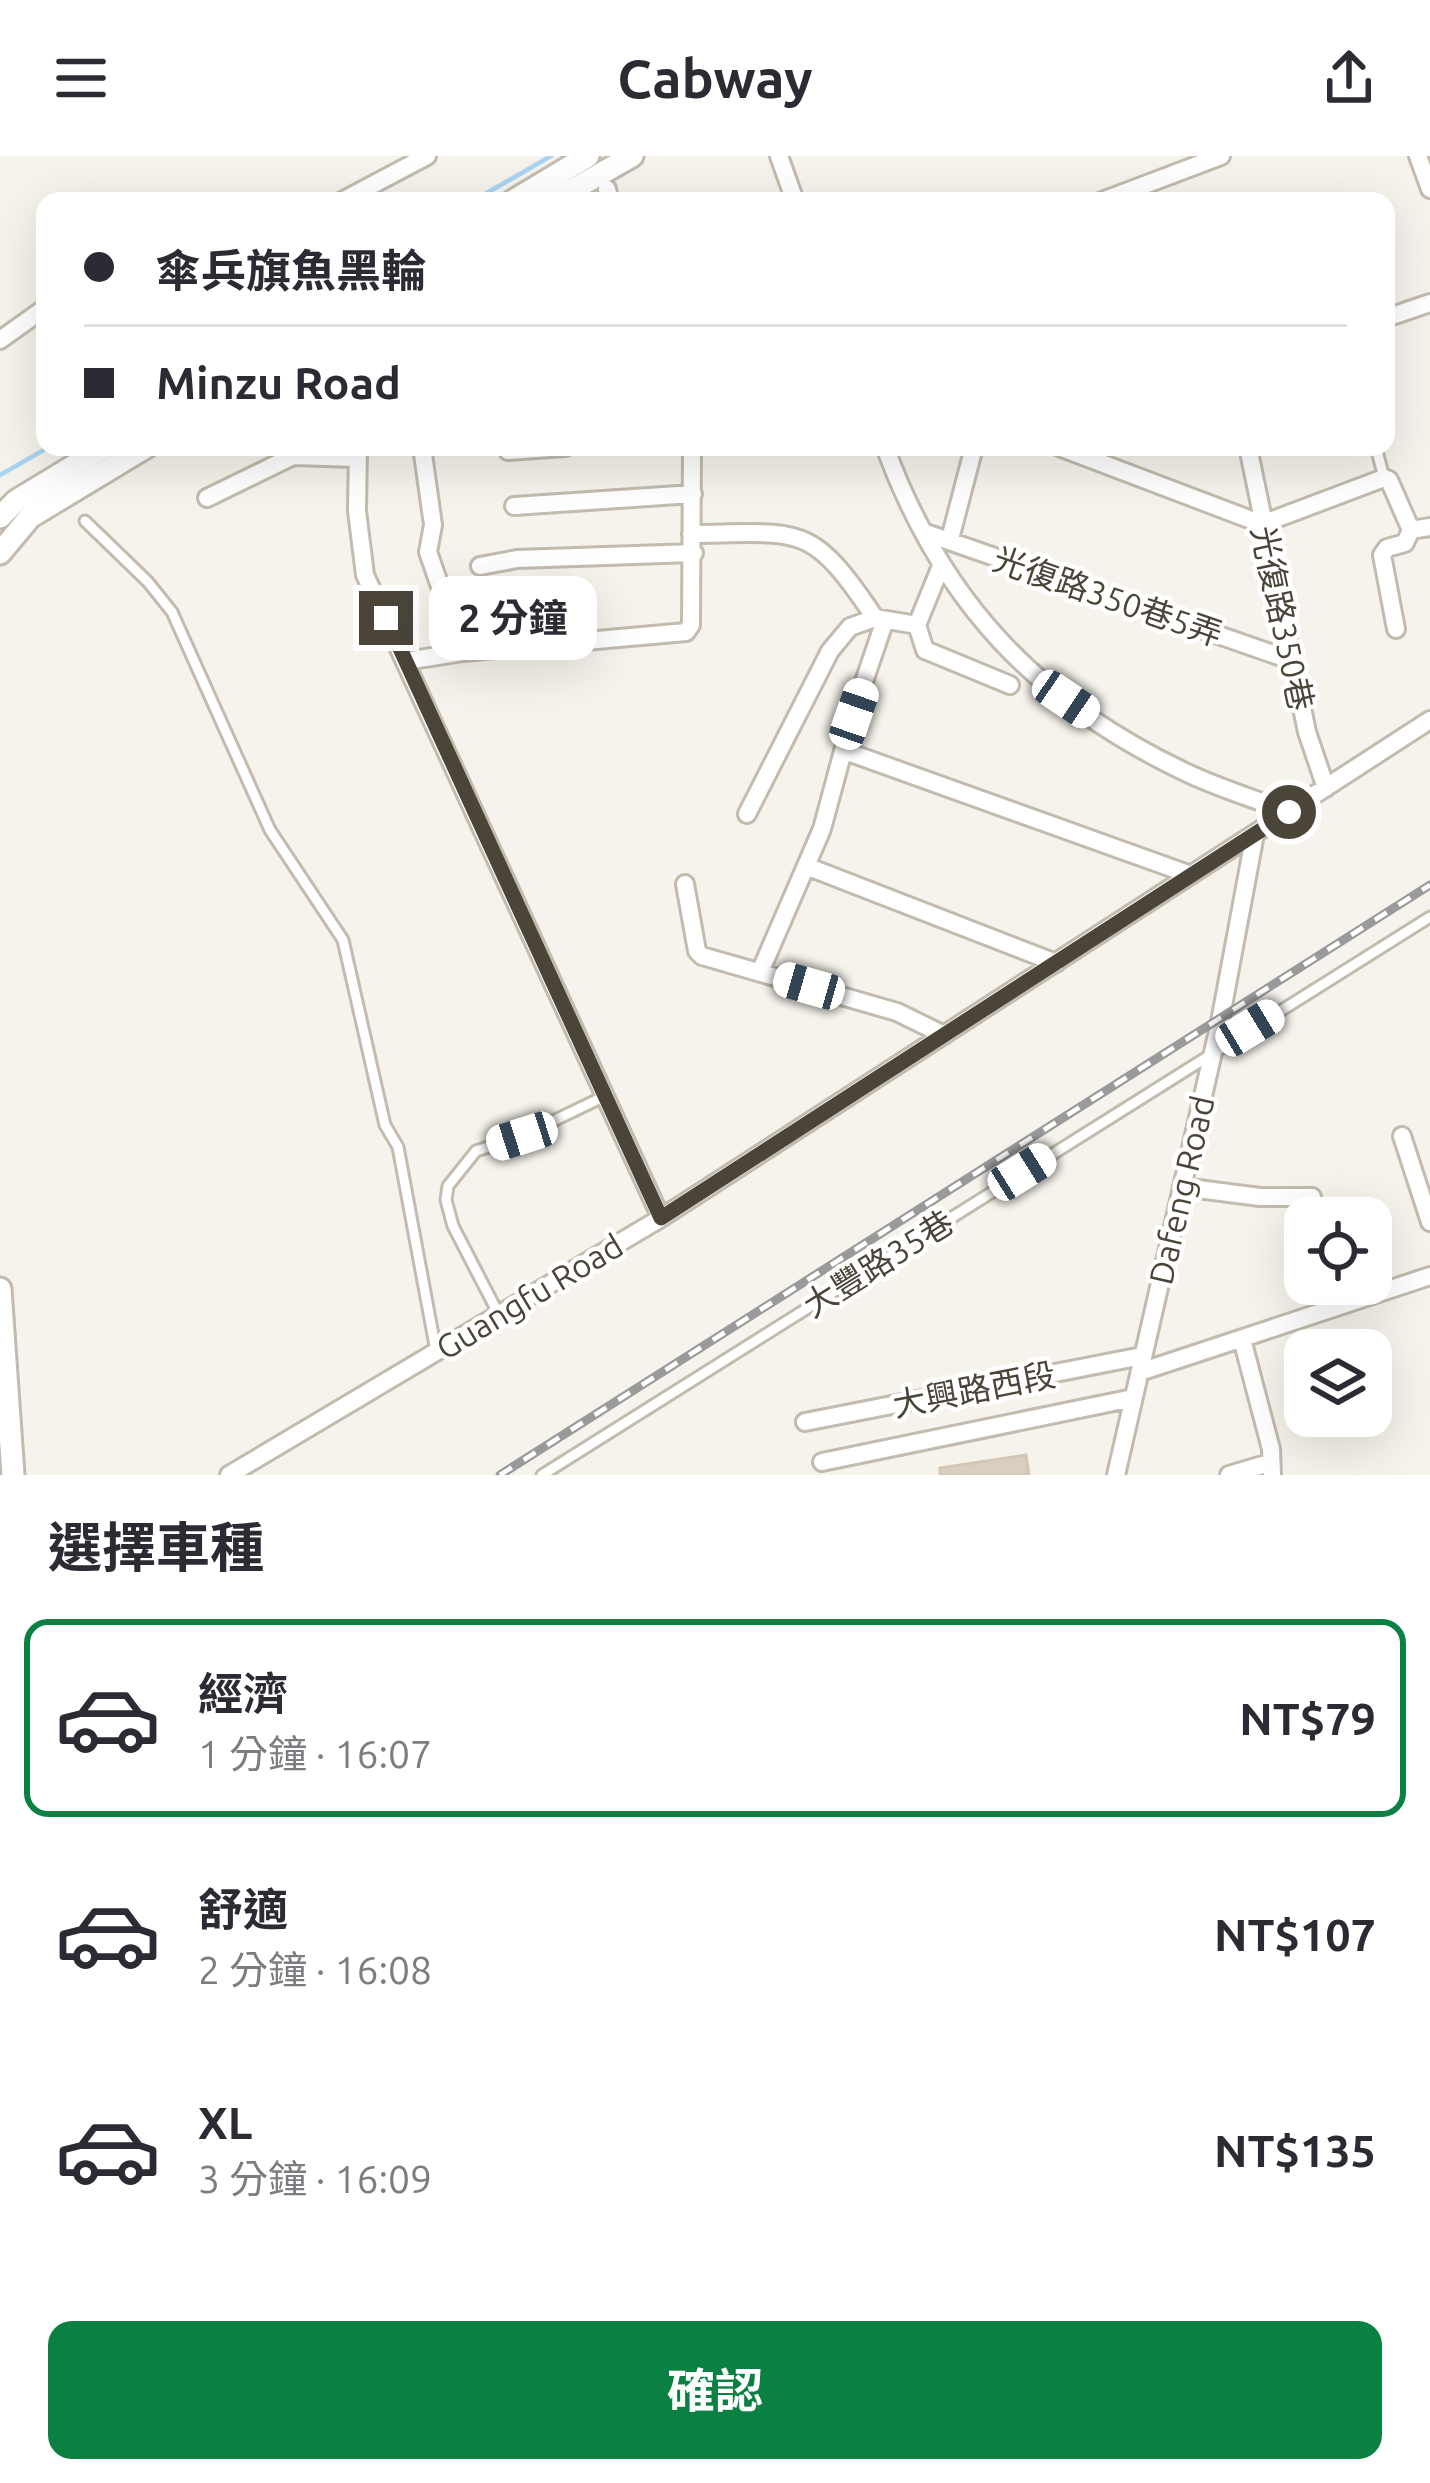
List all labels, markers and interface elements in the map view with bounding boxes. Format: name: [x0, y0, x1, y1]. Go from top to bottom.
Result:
icon: menu: [48, 45, 114, 111]
icon: share: [1316, 45, 1382, 111]
text: Cabway: [617, 48, 813, 108]
text: 傘兵旗魚黑輪: [156, 245, 426, 296]
text: Minzu Road: [156, 357, 401, 408]
street label: 光復路350巷: [1245, 522, 1321, 714]
street label: 光復路350巷5弄: [989, 540, 1227, 652]
callout: 2 分鐘: [428, 576, 596, 660]
route end: [359, 591, 413, 645]
text: 2 分鐘: [458, 596, 568, 639]
car: [1026, 664, 1106, 734]
car: [825, 674, 883, 754]
route start: [1262, 785, 1316, 839]
car: [769, 959, 849, 1013]
car: [1210, 994, 1290, 1062]
street label: Dafeng Road: [1141, 1092, 1221, 1288]
car: [482, 1108, 562, 1164]
car: [982, 1138, 1062, 1206]
map controls: [1284, 1197, 1392, 1437]
button: locate: [1284, 1197, 1392, 1305]
street label: 大豐路35巷: [796, 1202, 960, 1324]
street label: Guangfu Road: [429, 1226, 629, 1366]
button: layers: [1284, 1329, 1392, 1437]
street label: 大興路西段: [889, 1355, 1059, 1423]
text: 選擇車種: [48, 1517, 264, 1577]
icon: car: [54, 1664, 162, 1772]
text: 經濟: [198, 1668, 288, 1719]
text: NT$79: [1239, 1693, 1376, 1744]
text: 1 分鐘 · 16:07: [198, 1732, 432, 1775]
icon: car: [54, 1880, 162, 1988]
text: 舒適: [198, 1884, 288, 1935]
text: NT$107: [1214, 1909, 1376, 1960]
text: 2 分鐘 · 16:08: [198, 1948, 432, 1991]
icon: car: [54, 2096, 162, 2204]
text: XL: [198, 2097, 252, 2148]
text: NT$135: [1214, 2125, 1376, 2176]
text: 3 分鐘 · 16:09: [198, 2157, 432, 2200]
button: 確認: [48, 2321, 1382, 2459]

